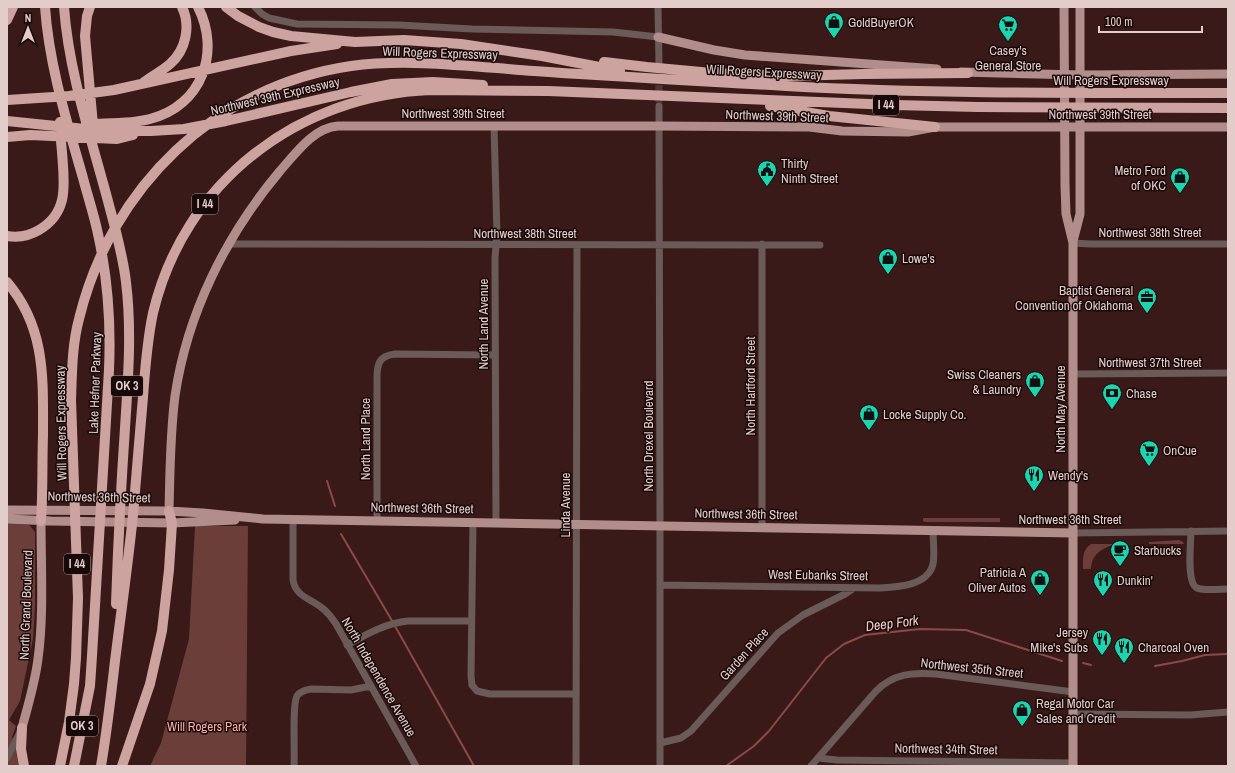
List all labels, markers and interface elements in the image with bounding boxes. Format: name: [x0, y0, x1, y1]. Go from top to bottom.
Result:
north arrow: [8, 8, 48, 48]
scale bar: [1099, 8, 1202, 34]
text: N: [25, 11, 31, 25]
shop icon: GoldBuyerOK: [823, 11, 845, 39]
place label: GoldBuyerOK: [848, 14, 914, 31]
supermarket icon: Casey's General Store: [997, 14, 1019, 42]
text: 100 m: [1105, 14, 1132, 30]
street label: Will Rogers Expressway: [382, 42, 499, 64]
place label: Casey's General Store: [975, 42, 1041, 74]
street label: Will Rogers Expressway: [706, 60, 823, 84]
street label: Will Rogers Expressway: [1053, 72, 1169, 89]
street label: Northwest 39th Expressway: [209, 73, 342, 119]
road number: I 44: [873, 95, 899, 115]
street label: Northwest 39th Street: [401, 105, 505, 122]
street label: Northwest 39th Street: [725, 106, 829, 126]
street label: Northwest 39th Street: [1048, 106, 1152, 123]
place label: Thirty Ninth Street: [781, 155, 838, 187]
public building icon: Thirty Ninth Street: [756, 159, 778, 187]
place label: Metro Ford of OKC: [1114, 162, 1166, 194]
shop icon: Metro Ford of OKC: [1169, 166, 1191, 194]
road number: I 44: [192, 194, 218, 214]
street label: Northwest 38th Street: [1098, 224, 1202, 241]
street label: Northwest 38th Street: [473, 225, 577, 242]
shop icon: Lowe's: [877, 247, 899, 275]
place label: Lowe's: [902, 250, 935, 267]
street label: North Land Avenue: [475, 278, 492, 370]
place label: Baptist General Convention of Oklahoma: [1015, 282, 1133, 314]
office icon: Baptist General Convention of Oklahoma: [1136, 286, 1158, 314]
street label: Lake Hefner Parkway: [85, 331, 105, 434]
street label: North Hartford Street: [742, 336, 759, 435]
street label: Northwest 37th Street: [1098, 354, 1202, 371]
street label: Will Rogers Expressway: [51, 364, 71, 481]
street label: North May Avenue: [1052, 365, 1069, 453]
place label: Swiss Cleaners & Laundry: [947, 366, 1022, 398]
shop icon: Swiss Cleaners & Laundry: [1024, 370, 1046, 398]
road number: OK 3: [111, 376, 143, 396]
street label: North Drexel Boulevard: [640, 381, 657, 491]
bank icon: Chase: [1101, 382, 1123, 410]
place label: Chase: [1126, 385, 1157, 402]
street label: North Land Place: [357, 398, 374, 480]
shop icon: Locke Supply Co.: [858, 403, 880, 431]
place label: Locke Supply Co.: [883, 406, 967, 423]
supermarket icon: OnCue: [1138, 439, 1160, 467]
place label: OnCue: [1163, 442, 1197, 459]
restaurant icon: Wendy's: [1023, 464, 1045, 492]
place label: Wendy's: [1048, 467, 1088, 484]
street label: Linda Avenue: [557, 472, 574, 538]
street label: Northwest 36th Street: [47, 488, 151, 506]
street label: Northwest 36th Street: [370, 499, 474, 517]
street label: Northwest 36th Street: [694, 505, 798, 523]
street label: Northwest 36th Street: [1018, 511, 1122, 528]
cafe icon: Starbucks: [1109, 539, 1131, 567]
place label: Starbucks: [1134, 542, 1181, 559]
street label: North Grand Boulevard: [16, 550, 36, 660]
road number: I 44: [64, 554, 90, 574]
place label: Patricia A Oliver Autos: [968, 564, 1027, 596]
street label: West Eubanks Street: [768, 566, 868, 584]
shop icon: Patricia A Oliver Autos: [1029, 568, 1051, 596]
restaurant icon: Dunkin': [1092, 569, 1114, 597]
place label: Dunkin': [1117, 572, 1153, 589]
water label: Deep Fork: [865, 611, 921, 635]
street label: North Independence Avenue: [338, 614, 420, 740]
street label: Garden Place: [716, 624, 772, 684]
place label: Jersey Mike's Subs: [1030, 624, 1089, 656]
restaurant icon: Jersey Mike's Subs: [1091, 628, 1113, 656]
restaurant icon: Charcoal Oven: [1113, 636, 1135, 664]
place label: Charcoal Oven: [1138, 639, 1209, 656]
street label: Northwest 35th Street: [920, 654, 1024, 682]
place label: Regal Motor Car Sales and Credit: [1036, 695, 1115, 727]
shop icon: Regal Motor Car Sales and Credit: [1011, 699, 1033, 727]
road number: OK 3: [66, 716, 98, 736]
park label: Will Rogers Park: [167, 718, 248, 735]
street label: Northwest 34th Street: [894, 740, 998, 758]

